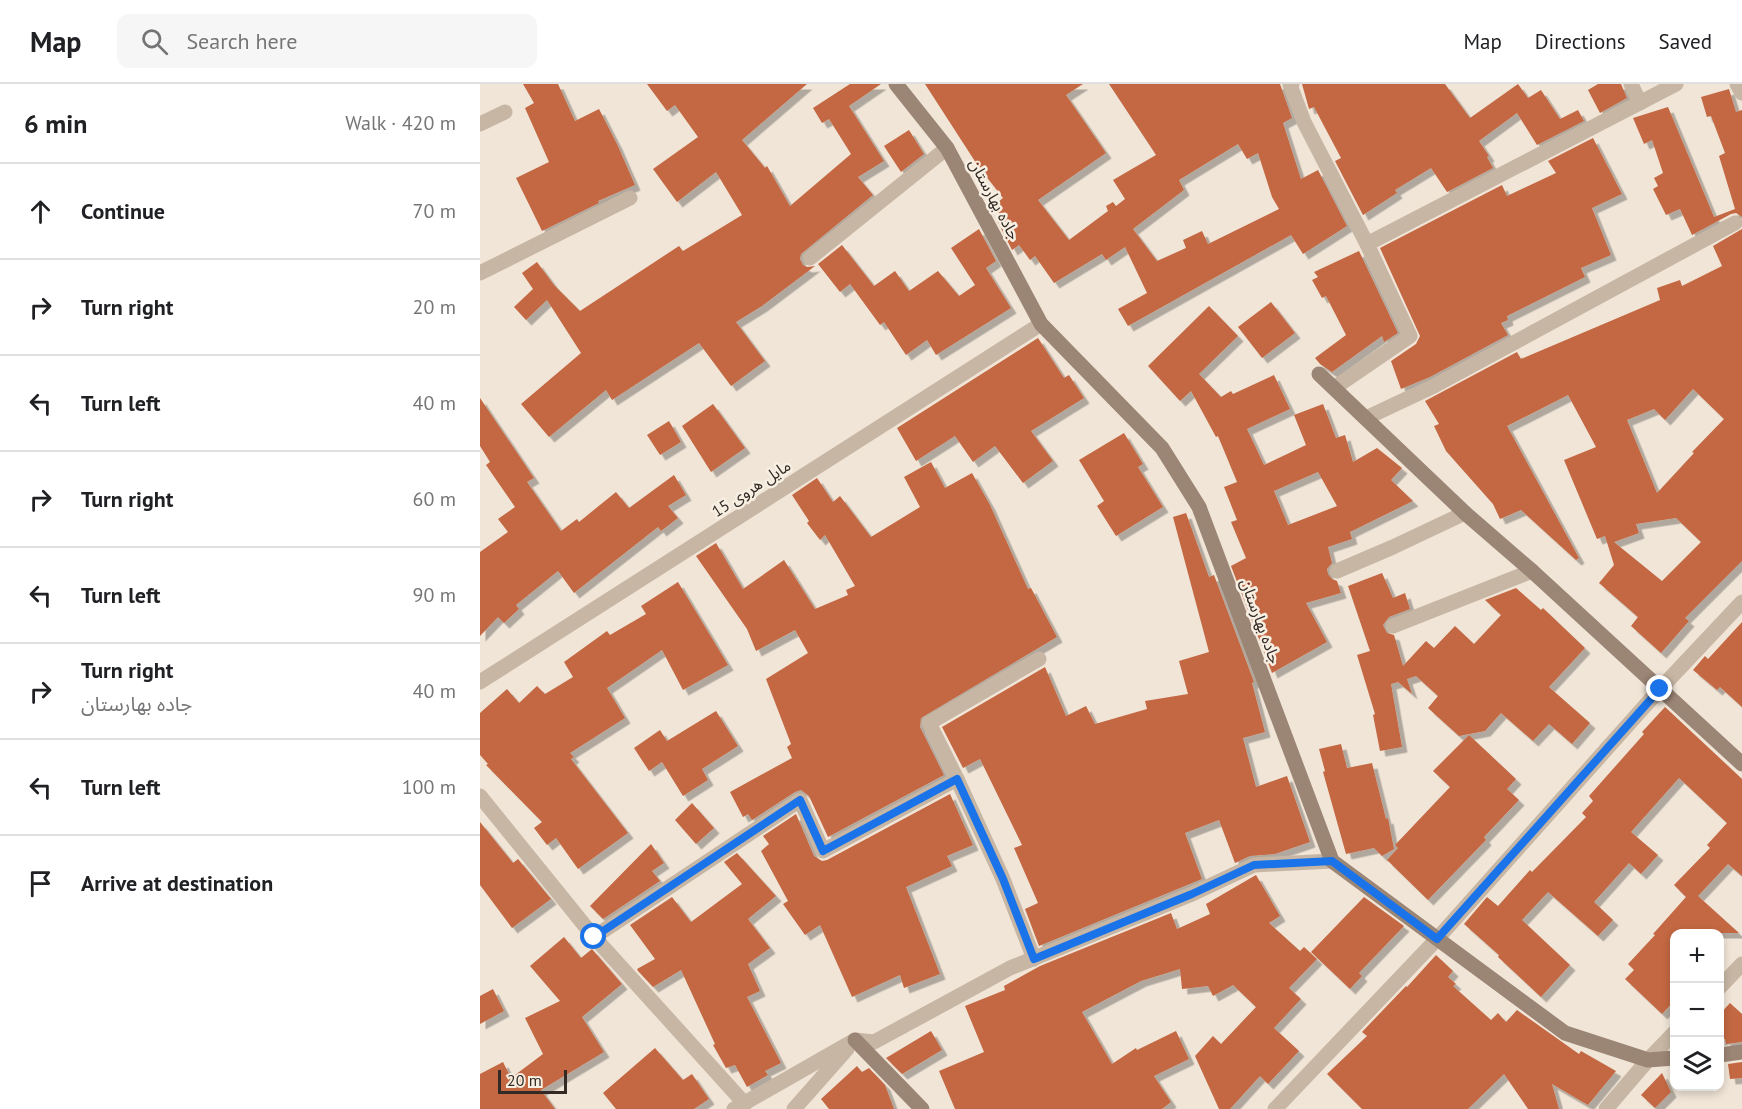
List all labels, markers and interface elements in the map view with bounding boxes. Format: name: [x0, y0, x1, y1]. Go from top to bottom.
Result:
search box: [117, 14, 537, 68]
text: Map: [30, 23, 81, 60]
icon: search: [138, 25, 171, 58]
text: Search here: [186, 27, 297, 55]
text: Map: [1463, 28, 1502, 55]
text: Directions: [1535, 28, 1626, 55]
text: Saved: [1659, 28, 1712, 55]
text: 6 min: [24, 107, 87, 140]
text: Walk · 420 m: [345, 110, 456, 136]
street label: جاده بهارستان: [965, 155, 1025, 243]
icon: ahead: [24, 195, 57, 228]
text: Continue: [81, 197, 165, 225]
text: 70 m: [413, 198, 456, 224]
icon: right: [24, 291, 57, 324]
text: Turn right: [81, 293, 173, 321]
text: 20 m: [413, 294, 456, 320]
icon: left: [24, 387, 57, 420]
text: Turn left: [81, 389, 161, 417]
text: 40 m: [413, 390, 456, 416]
street label: مایل هروی 15: [708, 455, 794, 521]
icon: right: [24, 483, 57, 516]
text: Turn right: [81, 485, 173, 513]
text: 60 m: [413, 486, 456, 512]
street label: جاده بهارستان: [1236, 576, 1286, 666]
icon: left: [24, 579, 57, 612]
text: Turn left: [81, 581, 161, 609]
text: 90 m: [413, 582, 456, 608]
text: Turn right: [81, 656, 173, 684]
icon: right: [24, 675, 57, 708]
route end: [1646, 675, 1672, 701]
text: 40 m: [413, 678, 456, 704]
text: جاده بهارستان: [81, 691, 192, 717]
icon: left: [24, 771, 57, 804]
text: Turn left: [81, 773, 161, 801]
text: 100 m: [402, 774, 456, 800]
icon: arrive: [24, 867, 57, 900]
text: Arrive at destination: [81, 869, 273, 897]
route start: [580, 923, 606, 949]
map controls: [1670, 929, 1724, 1091]
button: +: [1670, 929, 1724, 983]
button: −: [1670, 983, 1724, 1037]
button: layers: [1670, 1037, 1724, 1091]
scale bar: [498, 1067, 567, 1094]
text: 20 m: [507, 1070, 542, 1090]

